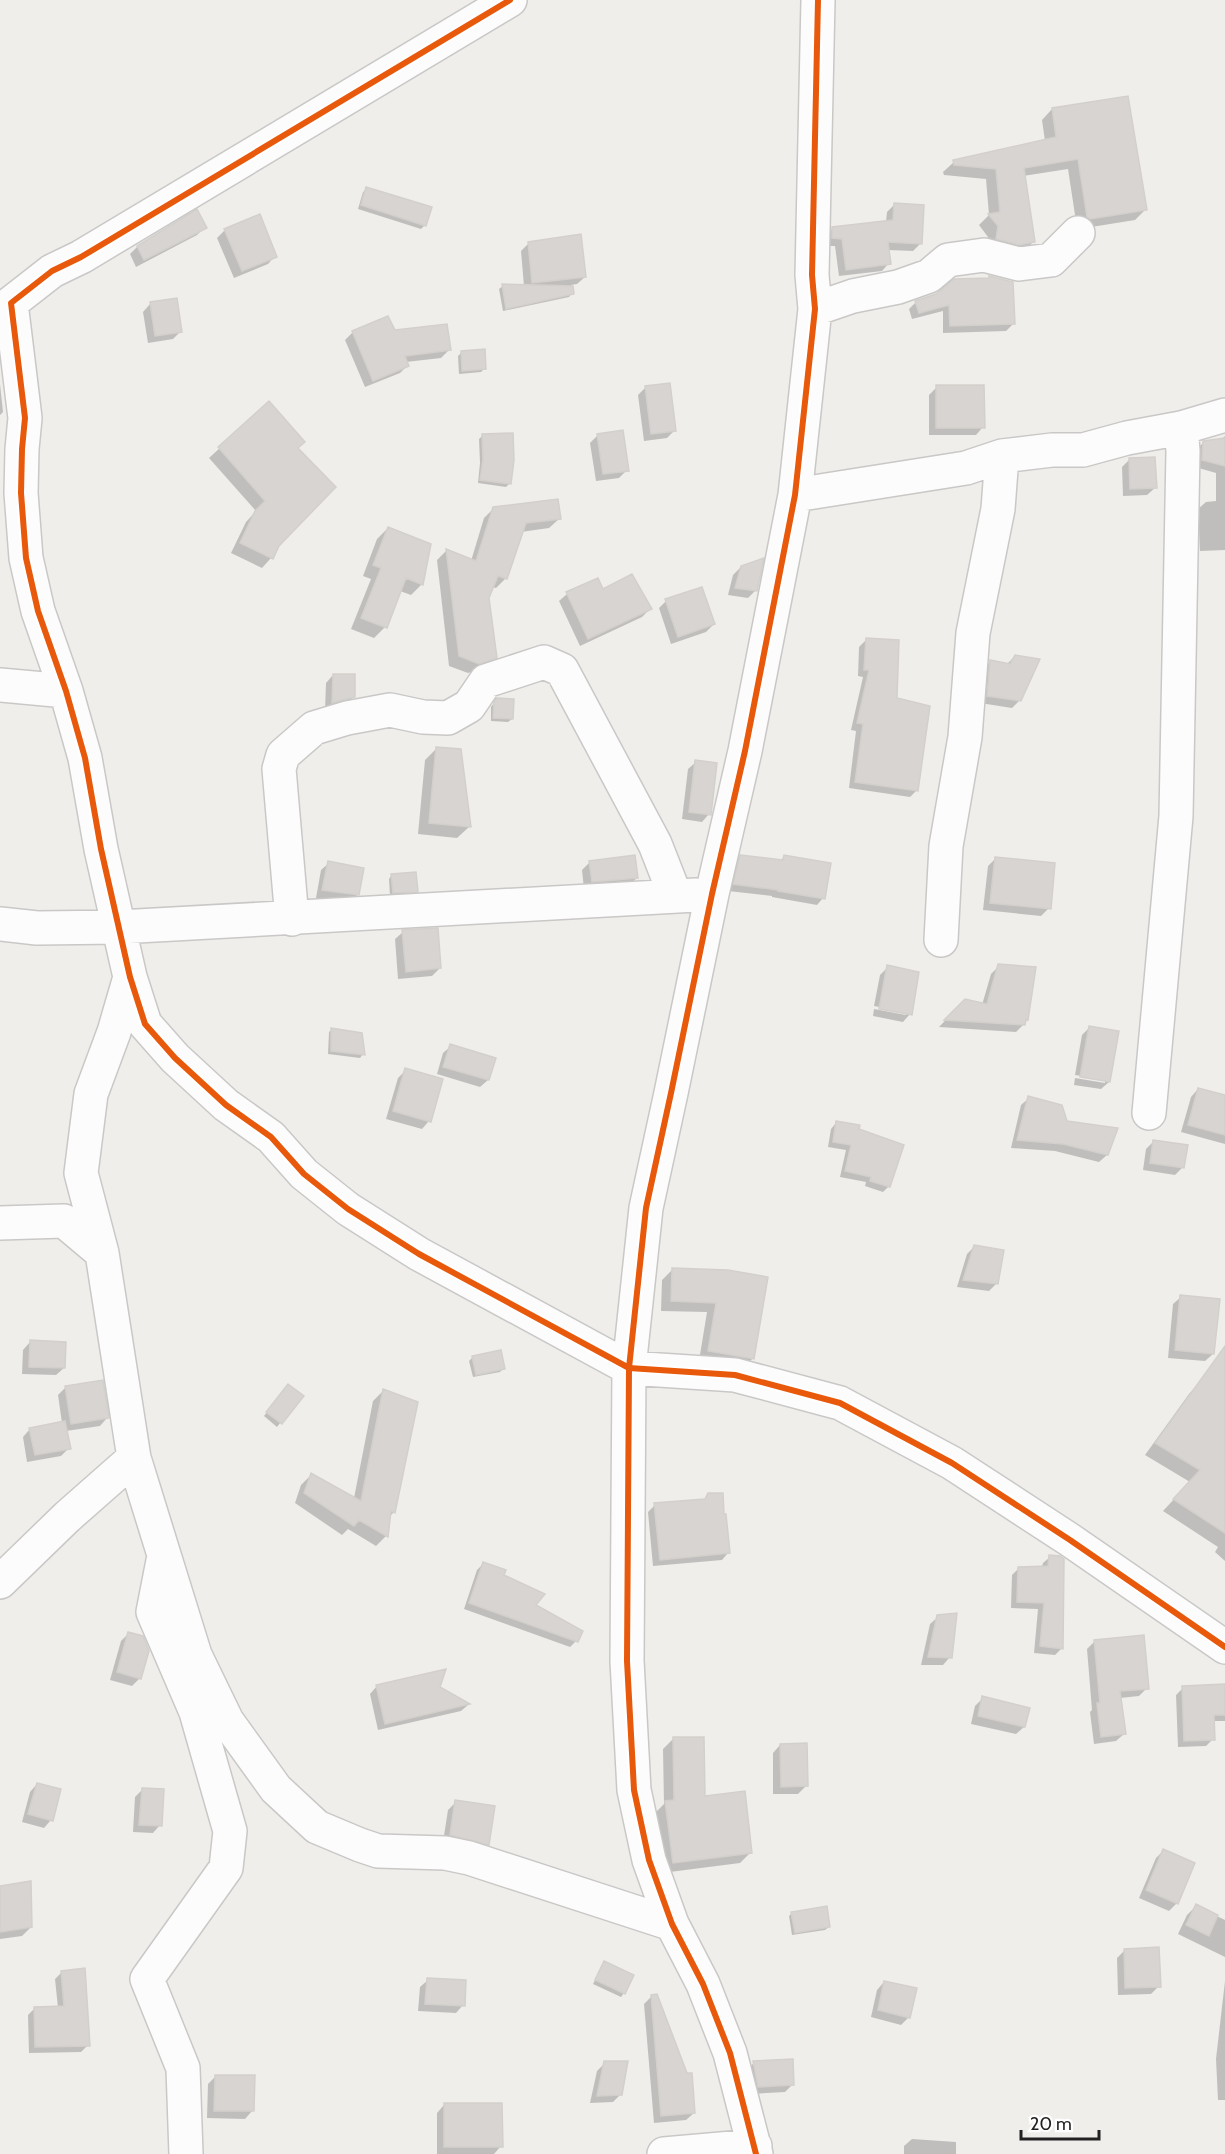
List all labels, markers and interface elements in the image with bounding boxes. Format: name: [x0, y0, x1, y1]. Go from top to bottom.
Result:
scale bar: [1021, 2103, 1099, 2141]
text: 20 m: [1030, 2113, 1072, 2135]

